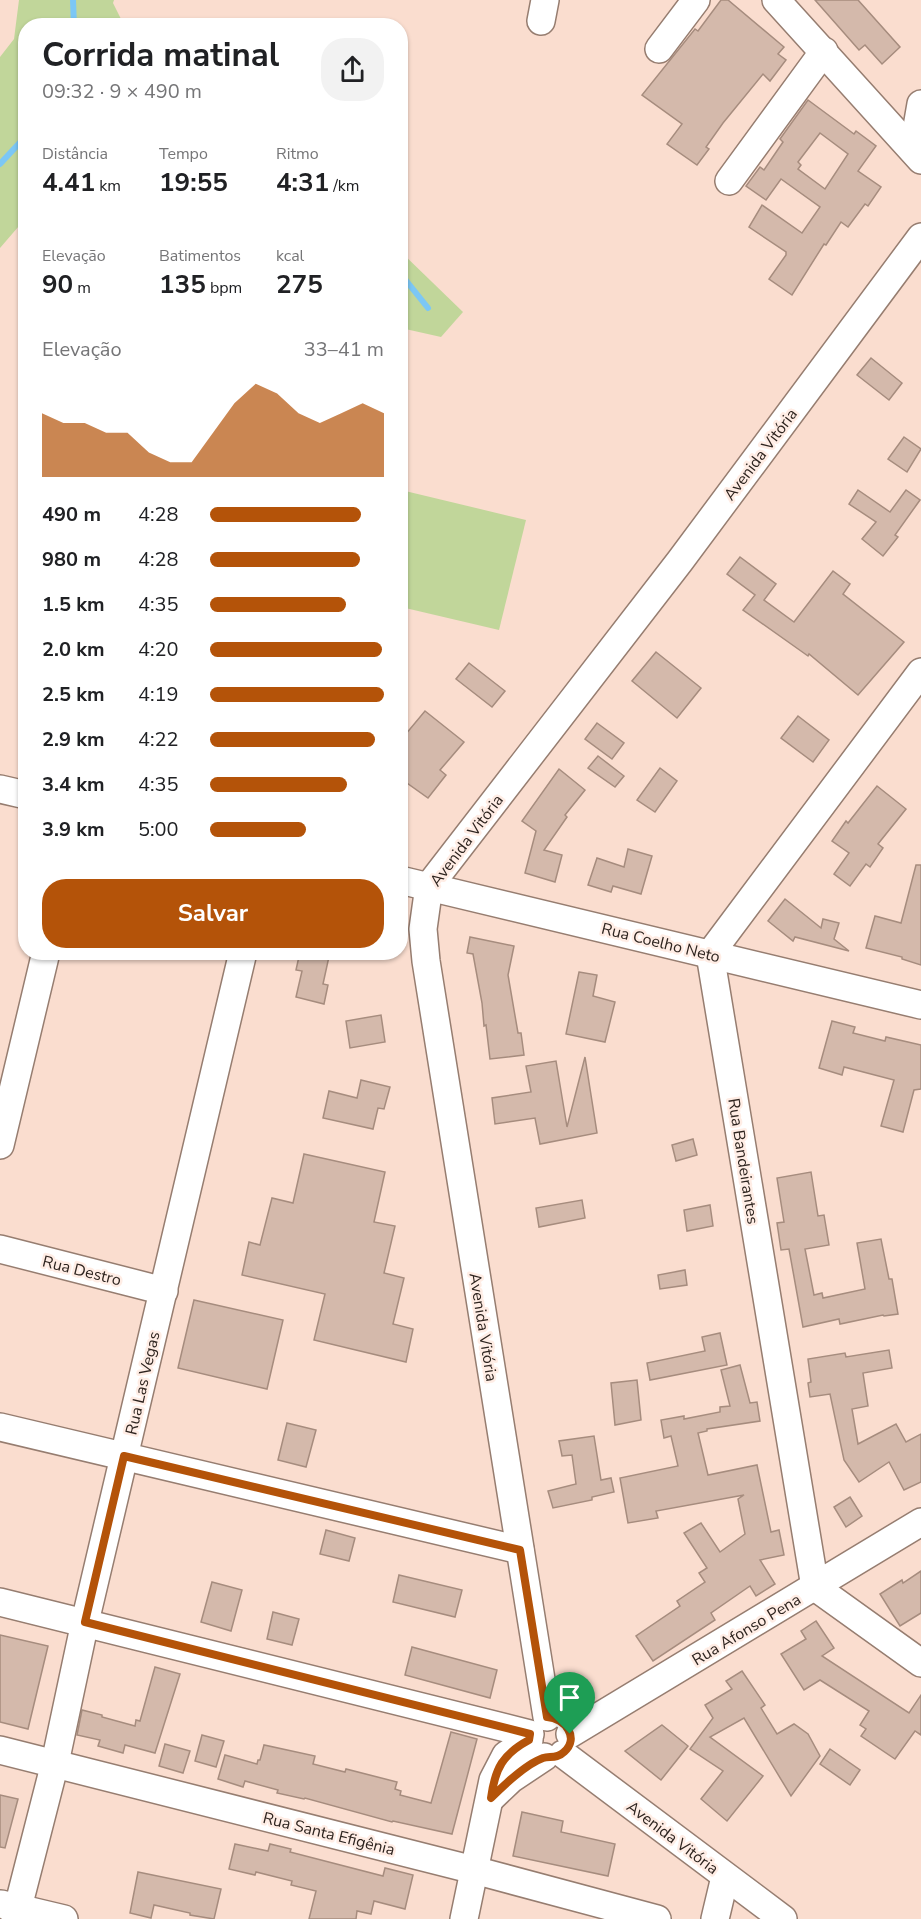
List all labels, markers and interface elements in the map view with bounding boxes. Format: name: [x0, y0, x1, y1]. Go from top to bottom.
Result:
text: Corrida matinal: [42, 33, 279, 78]
button: share: [321, 38, 384, 101]
text: 09:32 · 9 × 490 m: [42, 78, 202, 105]
text: Distância: [42, 143, 108, 165]
text: Tempo: [159, 143, 208, 165]
text: Ritmo: [276, 143, 319, 165]
text: 4.41: [42, 165, 95, 200]
text: 19:55: [159, 165, 228, 200]
text: 4:31: [276, 165, 329, 200]
text: km: [95, 175, 121, 197]
text: /km: [329, 175, 360, 197]
text: Elevação: [42, 245, 106, 267]
text: Batimentos: [159, 245, 241, 267]
text: kcal: [276, 245, 304, 267]
text: 90: [42, 267, 73, 302]
text: 135: [159, 267, 206, 302]
text: 275: [276, 267, 323, 302]
text: m: [73, 277, 91, 299]
text: bpm: [206, 277, 242, 299]
text: Elevação: [42, 336, 122, 363]
text: 33–41 m: [304, 336, 384, 363]
street label: Avenida Vitória: [719, 404, 803, 505]
text: 490 m: [42, 501, 101, 528]
text: 4:28: [138, 501, 179, 528]
text: 980 m: [42, 546, 101, 573]
text: 4:28: [138, 546, 179, 573]
text: 1.5 km: [42, 591, 105, 618]
text: 4:35: [138, 591, 179, 618]
text: 2.0 km: [42, 636, 105, 663]
text: 4:20: [138, 636, 179, 663]
text: 2.5 km: [42, 681, 105, 708]
text: 4:19: [138, 681, 179, 708]
text: 2.9 km: [42, 726, 105, 753]
text: 4:22: [138, 726, 179, 753]
text: 3.4 km: [42, 771, 105, 798]
text: 4:35: [138, 771, 179, 798]
street label: Avenida Vitória: [425, 790, 509, 891]
text: 3.9 km: [42, 816, 105, 843]
text: 5:00: [138, 816, 179, 843]
button: Salvar: [42, 879, 384, 948]
street label: Rua Coelho Neto: [599, 918, 722, 968]
street label: Rua Bandeirantes: [722, 1097, 764, 1226]
street label: Rua Destro: [40, 1251, 124, 1291]
street label: Avenida Vitória: [464, 1271, 502, 1383]
street label: Rua Las Vegas: [120, 1329, 166, 1437]
street label: Rua Afonso Pena: [688, 1589, 805, 1671]
pin: [544, 1672, 595, 1734]
icon: arrive: [553, 1681, 586, 1714]
street label: Avenida Vitória: [622, 1796, 723, 1880]
street label: Rua Santa Efigênia: [260, 1807, 397, 1861]

